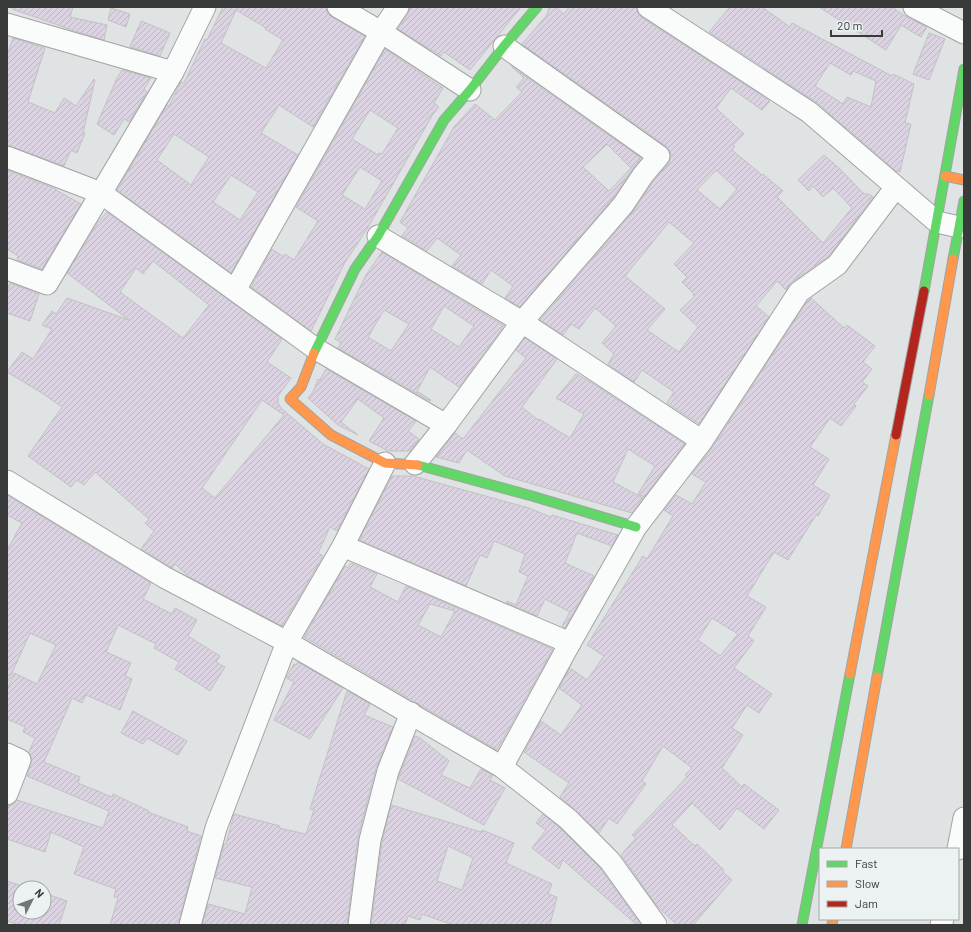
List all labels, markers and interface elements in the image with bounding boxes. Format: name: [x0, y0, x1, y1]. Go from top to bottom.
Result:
scale bar: [831, 12, 882, 38]
text: 20 m: [837, 18, 863, 32]
legend: [819, 848, 959, 920]
text: Fast: [855, 856, 878, 870]
text: Slow: [855, 876, 880, 890]
north arrow: [12, 880, 52, 920]
text: N: [33, 886, 47, 900]
text: Jam: [855, 896, 878, 910]

